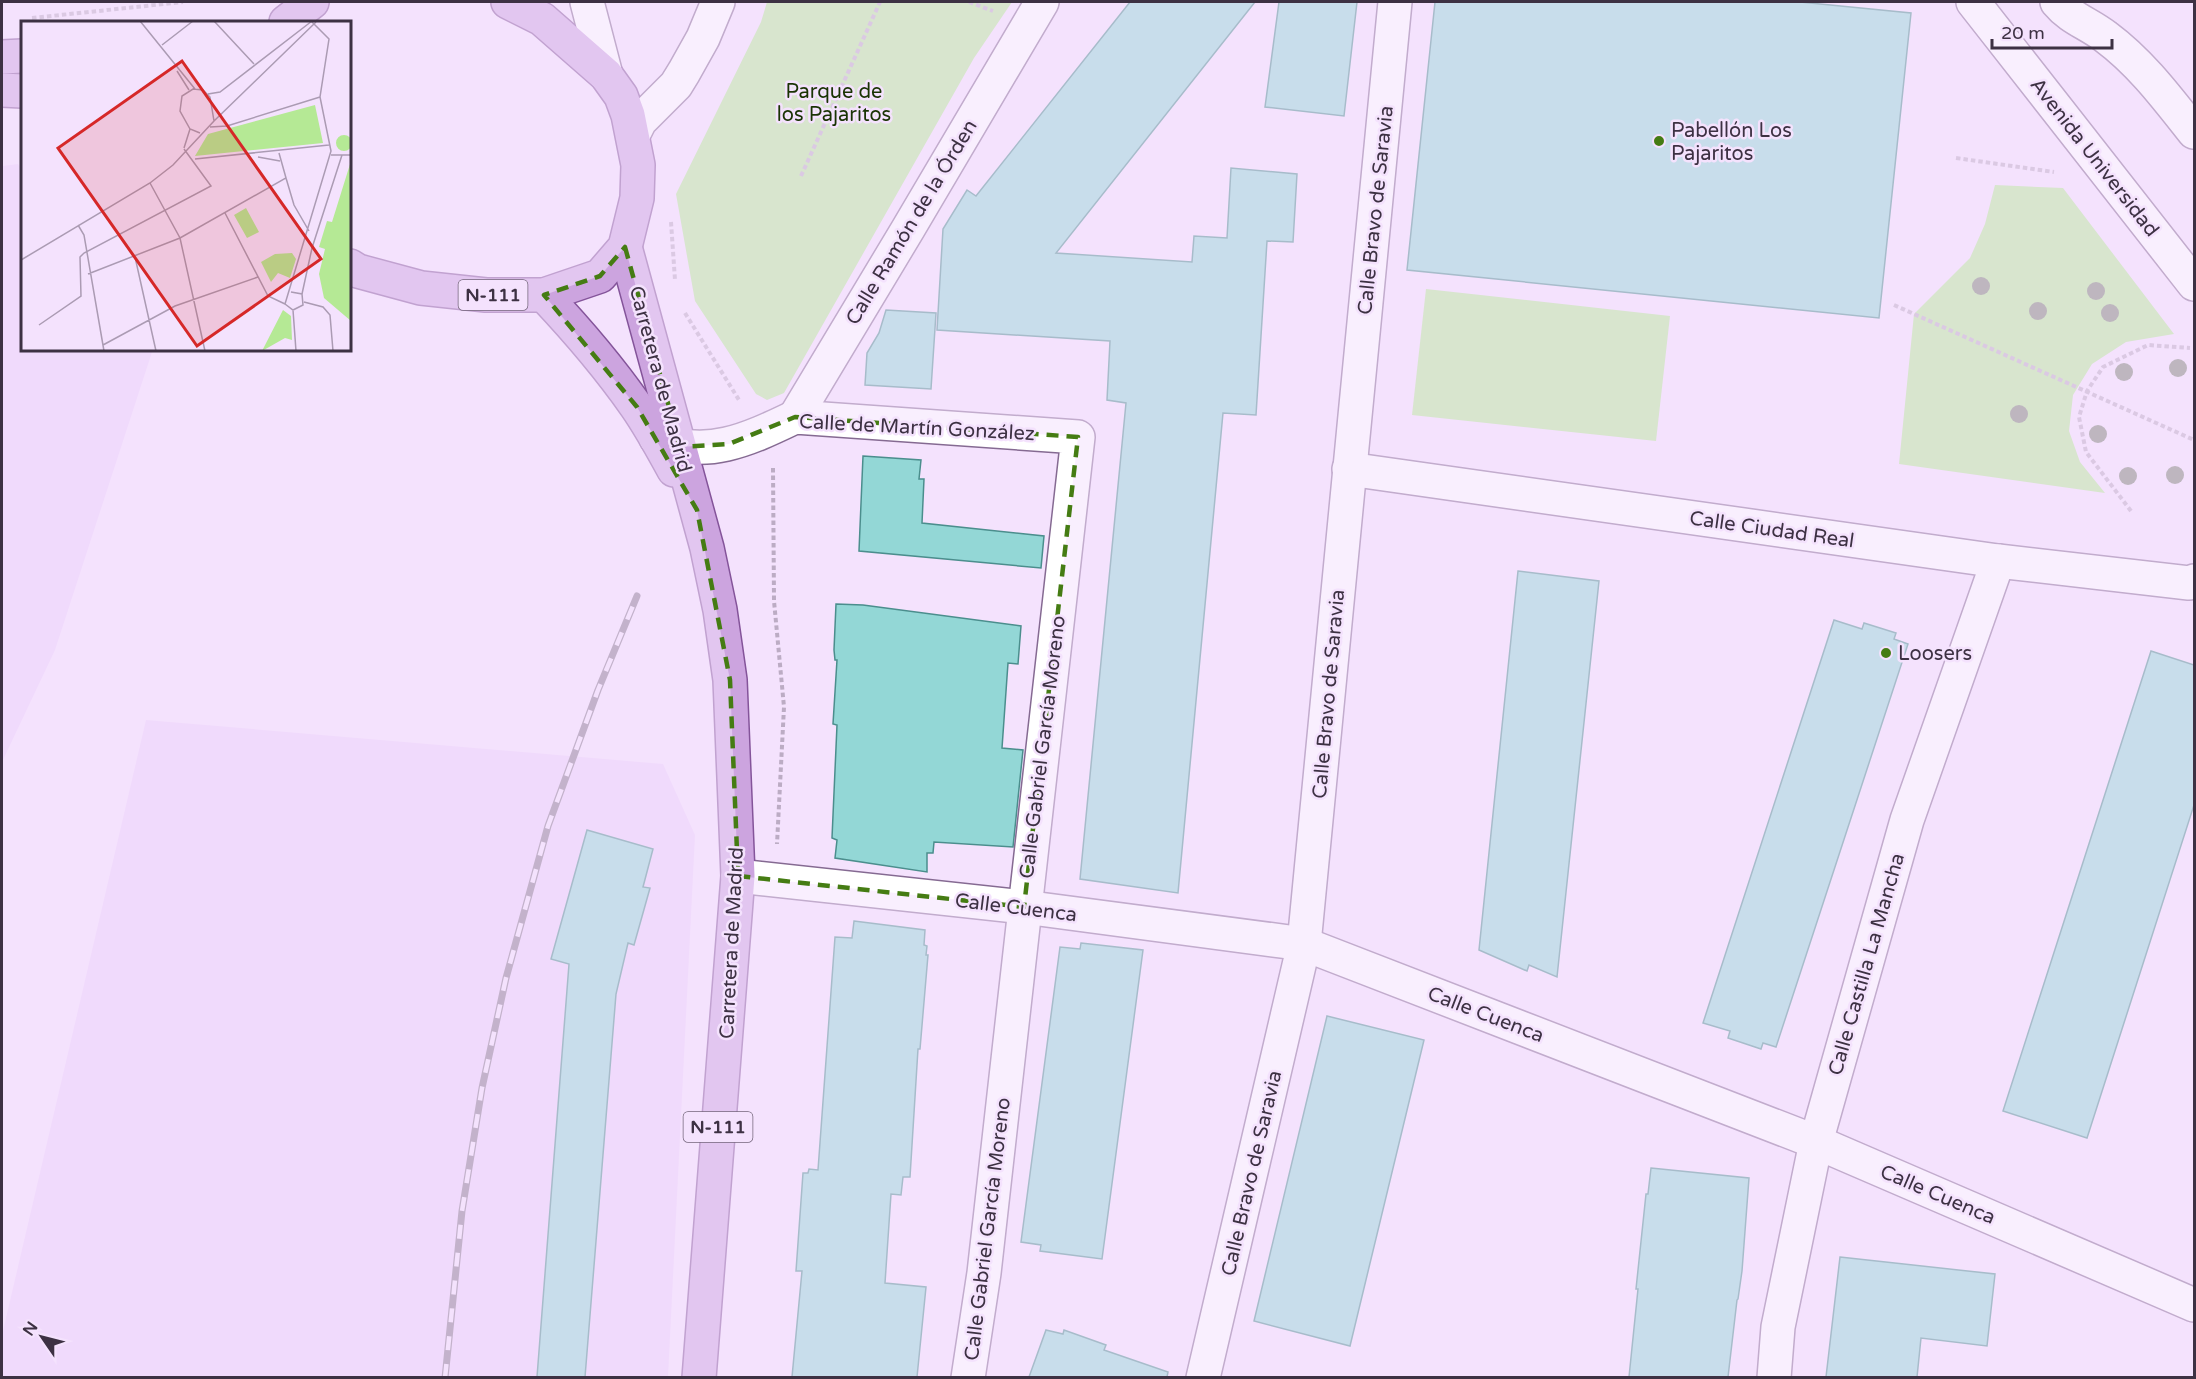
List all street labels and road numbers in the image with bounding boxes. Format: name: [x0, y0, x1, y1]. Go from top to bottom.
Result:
street label: Avenida Universidad: [2025, 74, 2164, 242]
street label: Calle Bravo de Saravia: [1353, 104, 1399, 316]
street label: Calle Ramón de la Órden: [840, 115, 983, 329]
road number: N-111: [458, 280, 528, 310]
street label: Carretera de Madrid: [624, 283, 696, 475]
street label: Calle de Martín González: [799, 410, 1035, 446]
street label: Calle Ciudad Real: [1688, 507, 1856, 553]
street label: Calle Bravo de Saravia: [1308, 588, 1350, 800]
street label: Calle Gabriel García Moreno: [1015, 614, 1071, 880]
street label: Carretera de Madrid: [715, 847, 749, 1040]
street label: Calle Castilla La Mancha: [1824, 850, 1910, 1078]
street label: Calle Cuenca: [953, 889, 1078, 927]
street label: Calle Cuenca: [1424, 982, 1547, 1048]
street label: Calle Bravo de Saravia: [1217, 1068, 1287, 1278]
street label: Calle Gabriel García Moreno: [960, 1096, 1016, 1362]
road number: N-111: [684, 1112, 752, 1142]
street label: Calle Cuenca: [1876, 1160, 1999, 1230]

